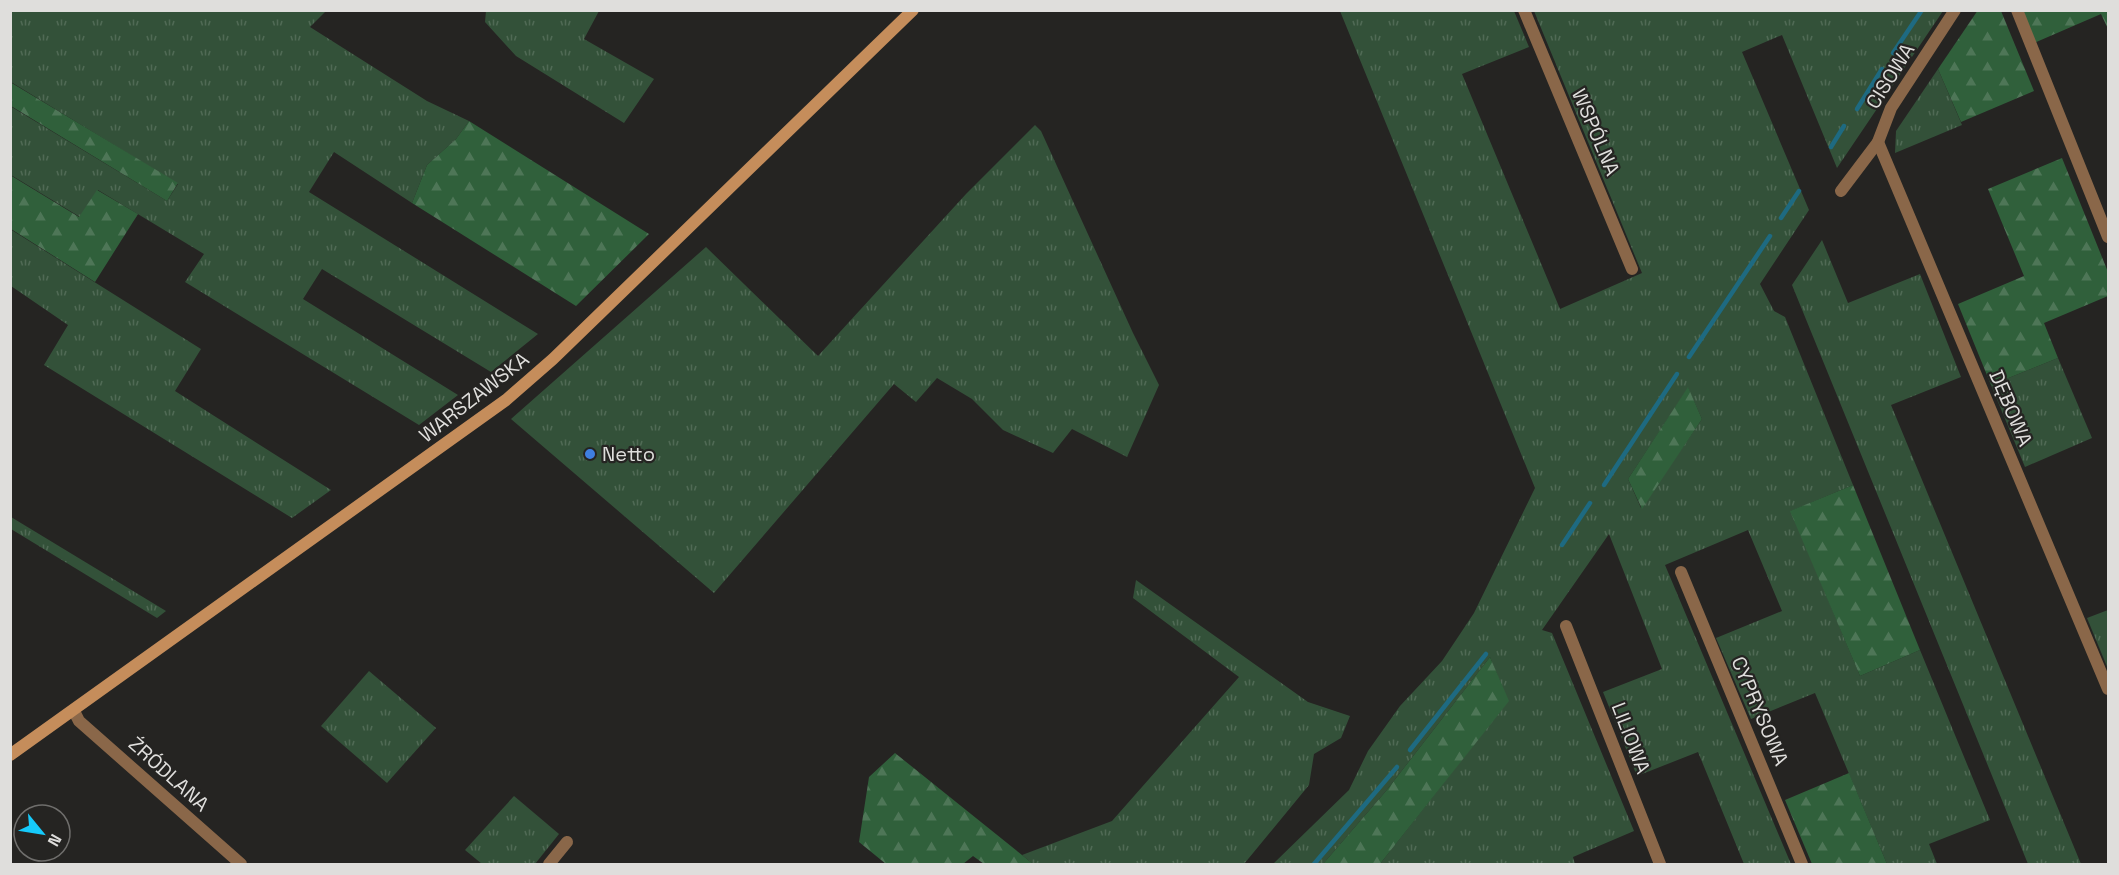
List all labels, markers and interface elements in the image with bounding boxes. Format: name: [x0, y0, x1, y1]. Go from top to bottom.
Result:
street label: CISOWA: [1860, 38, 1921, 114]
street label: WSPÓLNA: [1566, 85, 1626, 180]
street label: WARSZAWSKA: [414, 346, 535, 448]
street label: DĘBOWA: [1983, 366, 2039, 451]
place label: Netto: [602, 441, 655, 467]
marker: Netto: [583, 447, 597, 461]
street label: CYPRYSOWA: [1725, 653, 1795, 770]
street label: LILIOWA: [1606, 699, 1657, 778]
street label: ŹRÓDLANA: [123, 731, 215, 817]
north arrow: [12, 803, 72, 863]
text: N: [43, 830, 66, 850]

